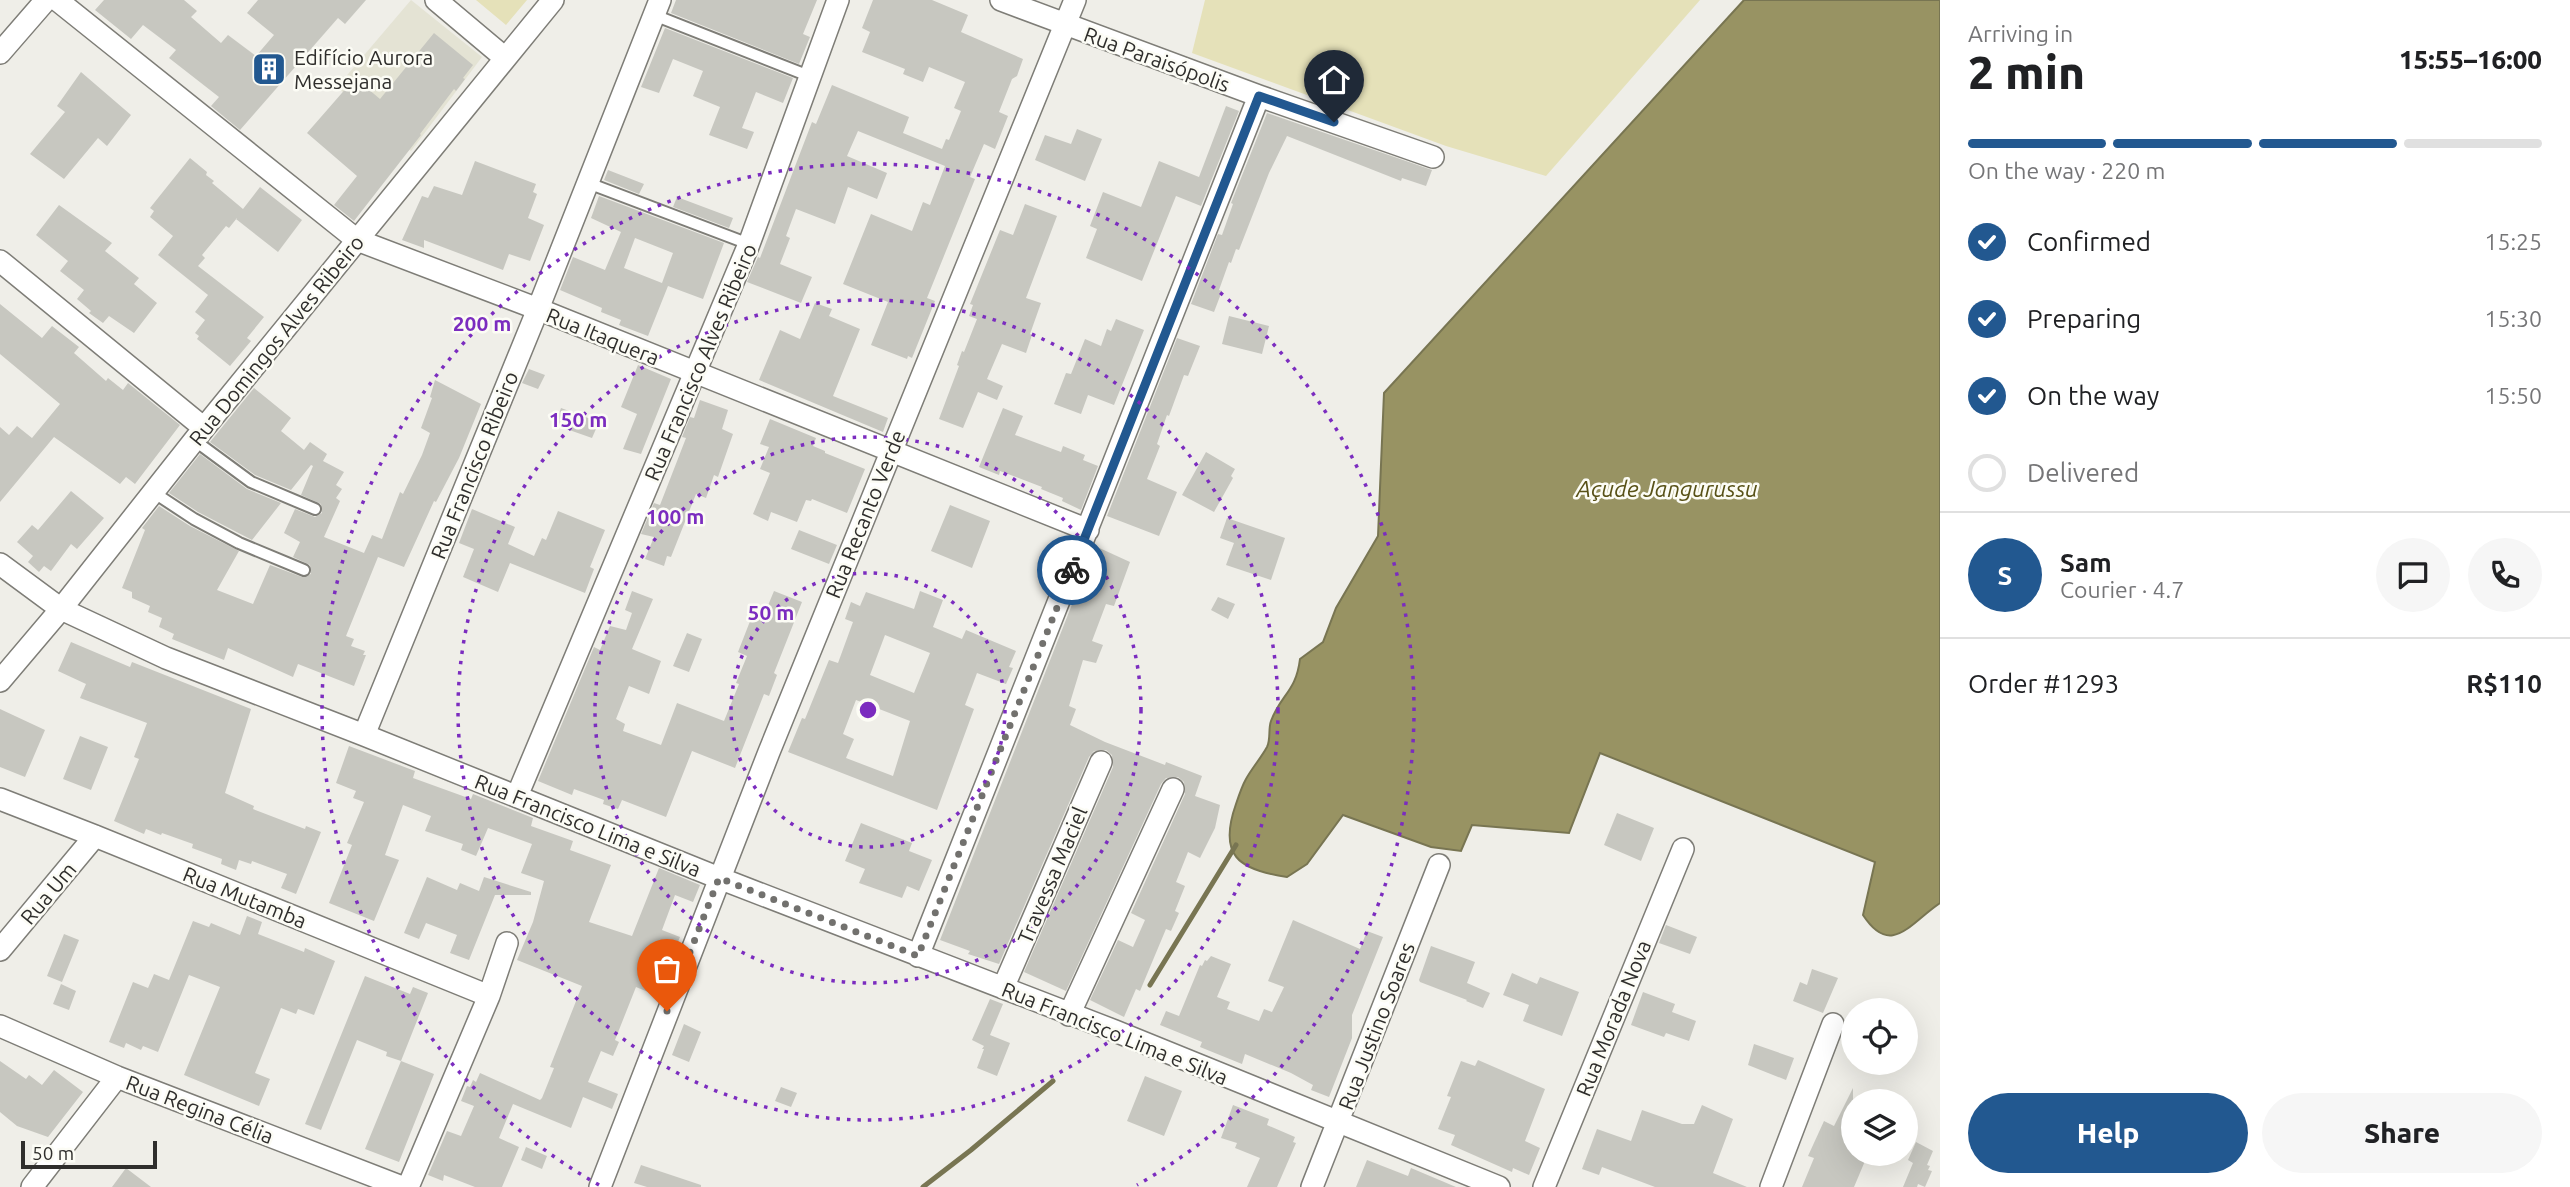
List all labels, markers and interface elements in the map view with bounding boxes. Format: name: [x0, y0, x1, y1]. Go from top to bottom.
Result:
street label: Rua Paraisópolis: [1081, 21, 1233, 97]
text: Arriving in: [1968, 21, 2073, 46]
place label: Edifício Aurora Messejana: [294, 45, 433, 93]
text: 15:55–16:00: [2399, 45, 2542, 74]
text: 2 min: [1968, 46, 2085, 98]
building icon: Edifício Aurora Messejana: [250, 50, 288, 88]
pin: [1304, 50, 1364, 122]
icon: home: [1315, 61, 1353, 99]
text: On the way · 220 m: [1968, 158, 2165, 183]
icon: check: [1968, 223, 2006, 261]
text: Confirmed: [2027, 227, 2151, 256]
text: 15:25: [2484, 229, 2542, 254]
street label: Rua Domingos Alves Ribeiro: [184, 230, 368, 450]
street label: Rua Francisco Alves Ribeiro: [639, 240, 761, 484]
icon: check: [1968, 300, 2006, 338]
street label: Rua Itaquera: [543, 302, 663, 370]
text: Preparing: [2027, 304, 2141, 333]
text: 15:30: [2484, 306, 2542, 331]
text: 200 m: [453, 311, 511, 335]
street label: Rua Francisco Ribeiro: [425, 368, 523, 562]
icon: check: [1968, 377, 2006, 415]
text: On the way: [2027, 381, 2159, 410]
text: 15:50: [2484, 383, 2542, 408]
text: 150 m: [549, 407, 607, 431]
street label: Rua Recanto Verde: [820, 426, 910, 602]
text: Delivered: [2027, 458, 2139, 487]
water label: Açude Jangurussu: [1575, 476, 1758, 501]
text: 100 m: [646, 504, 704, 528]
courier: [1037, 535, 1107, 605]
button: chat: [2376, 538, 2450, 612]
button: phone: [2468, 538, 2542, 612]
text: Sam: [2060, 548, 2112, 577]
icon: bike: [1053, 551, 1091, 589]
text: S: [1998, 561, 2012, 590]
text: Courier · 4.7: [2060, 577, 2184, 602]
text: 50 m: [748, 600, 794, 624]
text: Order #1293: [1968, 669, 2119, 698]
text: R$110: [2466, 669, 2542, 698]
centre of rings: [856, 698, 880, 722]
street label: Rua Francisco Lima e Silva: [472, 769, 704, 881]
street label: Travessa Maciel: [1012, 803, 1092, 947]
street label: Rua Um: [15, 857, 81, 929]
street label: Rua Mutamba: [180, 861, 310, 933]
street label: Rua Morada Nova: [1571, 937, 1655, 1099]
pin: [637, 939, 697, 1011]
street label: Rua Justino Soares: [1333, 939, 1419, 1113]
icon: bag: [648, 950, 686, 988]
street label: Rua Francisco Lima e Silva: [999, 977, 1231, 1089]
map controls: [1841, 998, 1918, 1166]
button: locate: [1841, 998, 1918, 1075]
street label: Rua Regina Célia: [123, 1070, 277, 1148]
button: layers: [1841, 1089, 1918, 1166]
button: Help: [1968, 1093, 2248, 1173]
button: Share: [2262, 1093, 2542, 1173]
scale bar: [21, 1138, 158, 1170]
text: 50 m: [32, 1142, 74, 1164]

